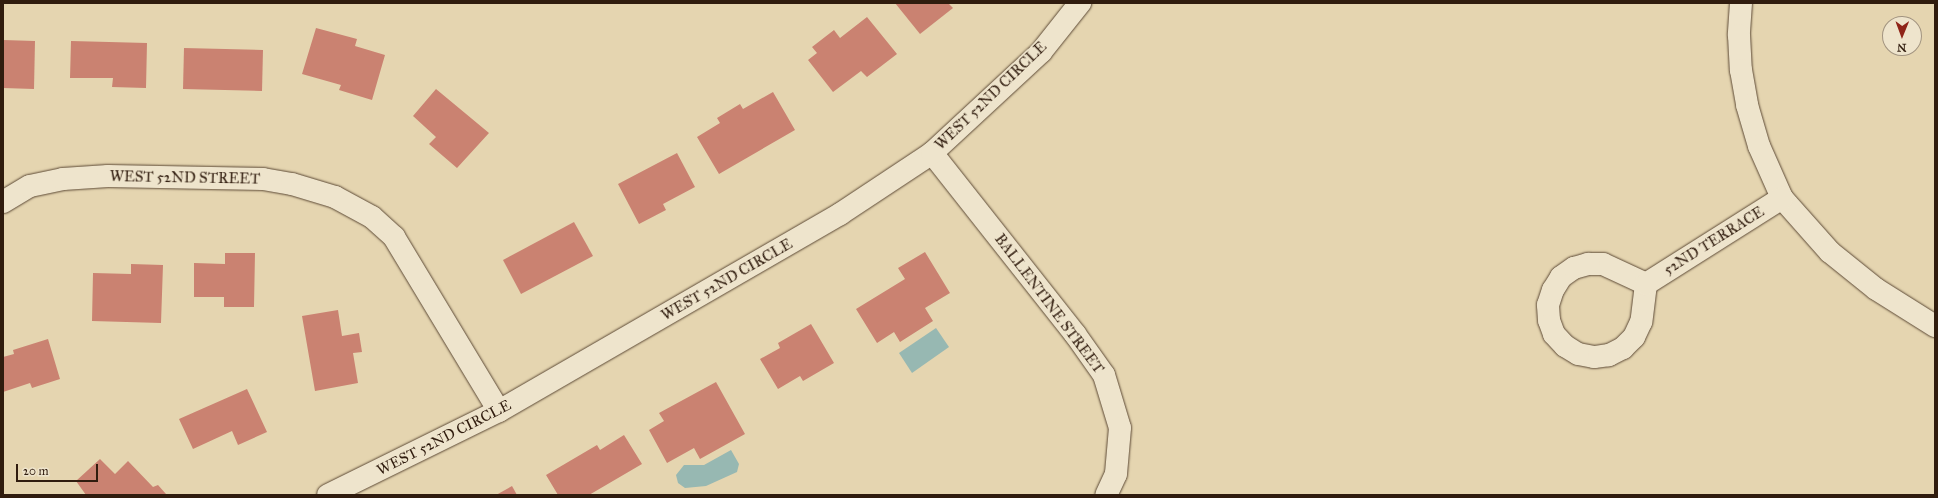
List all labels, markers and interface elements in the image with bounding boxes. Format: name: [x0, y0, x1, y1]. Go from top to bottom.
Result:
north arrow: [1882, 16, 1922, 56]
street label: WEST 52ND CIRCLE: [931, 38, 1051, 154]
text: N: [1897, 41, 1907, 54]
street label: WEST 52ND STREET: [110, 168, 260, 188]
street label: 52ND TERRACE: [1660, 203, 1768, 279]
street label: BALLENTINE STREET: [991, 231, 1107, 377]
street label: WEST 52ND CIRCLE: [658, 235, 796, 325]
street label: WEST 52ND CIRCLE: [374, 396, 514, 480]
scale bar: [18, 456, 100, 482]
text: 20 m: [23, 464, 49, 478]

